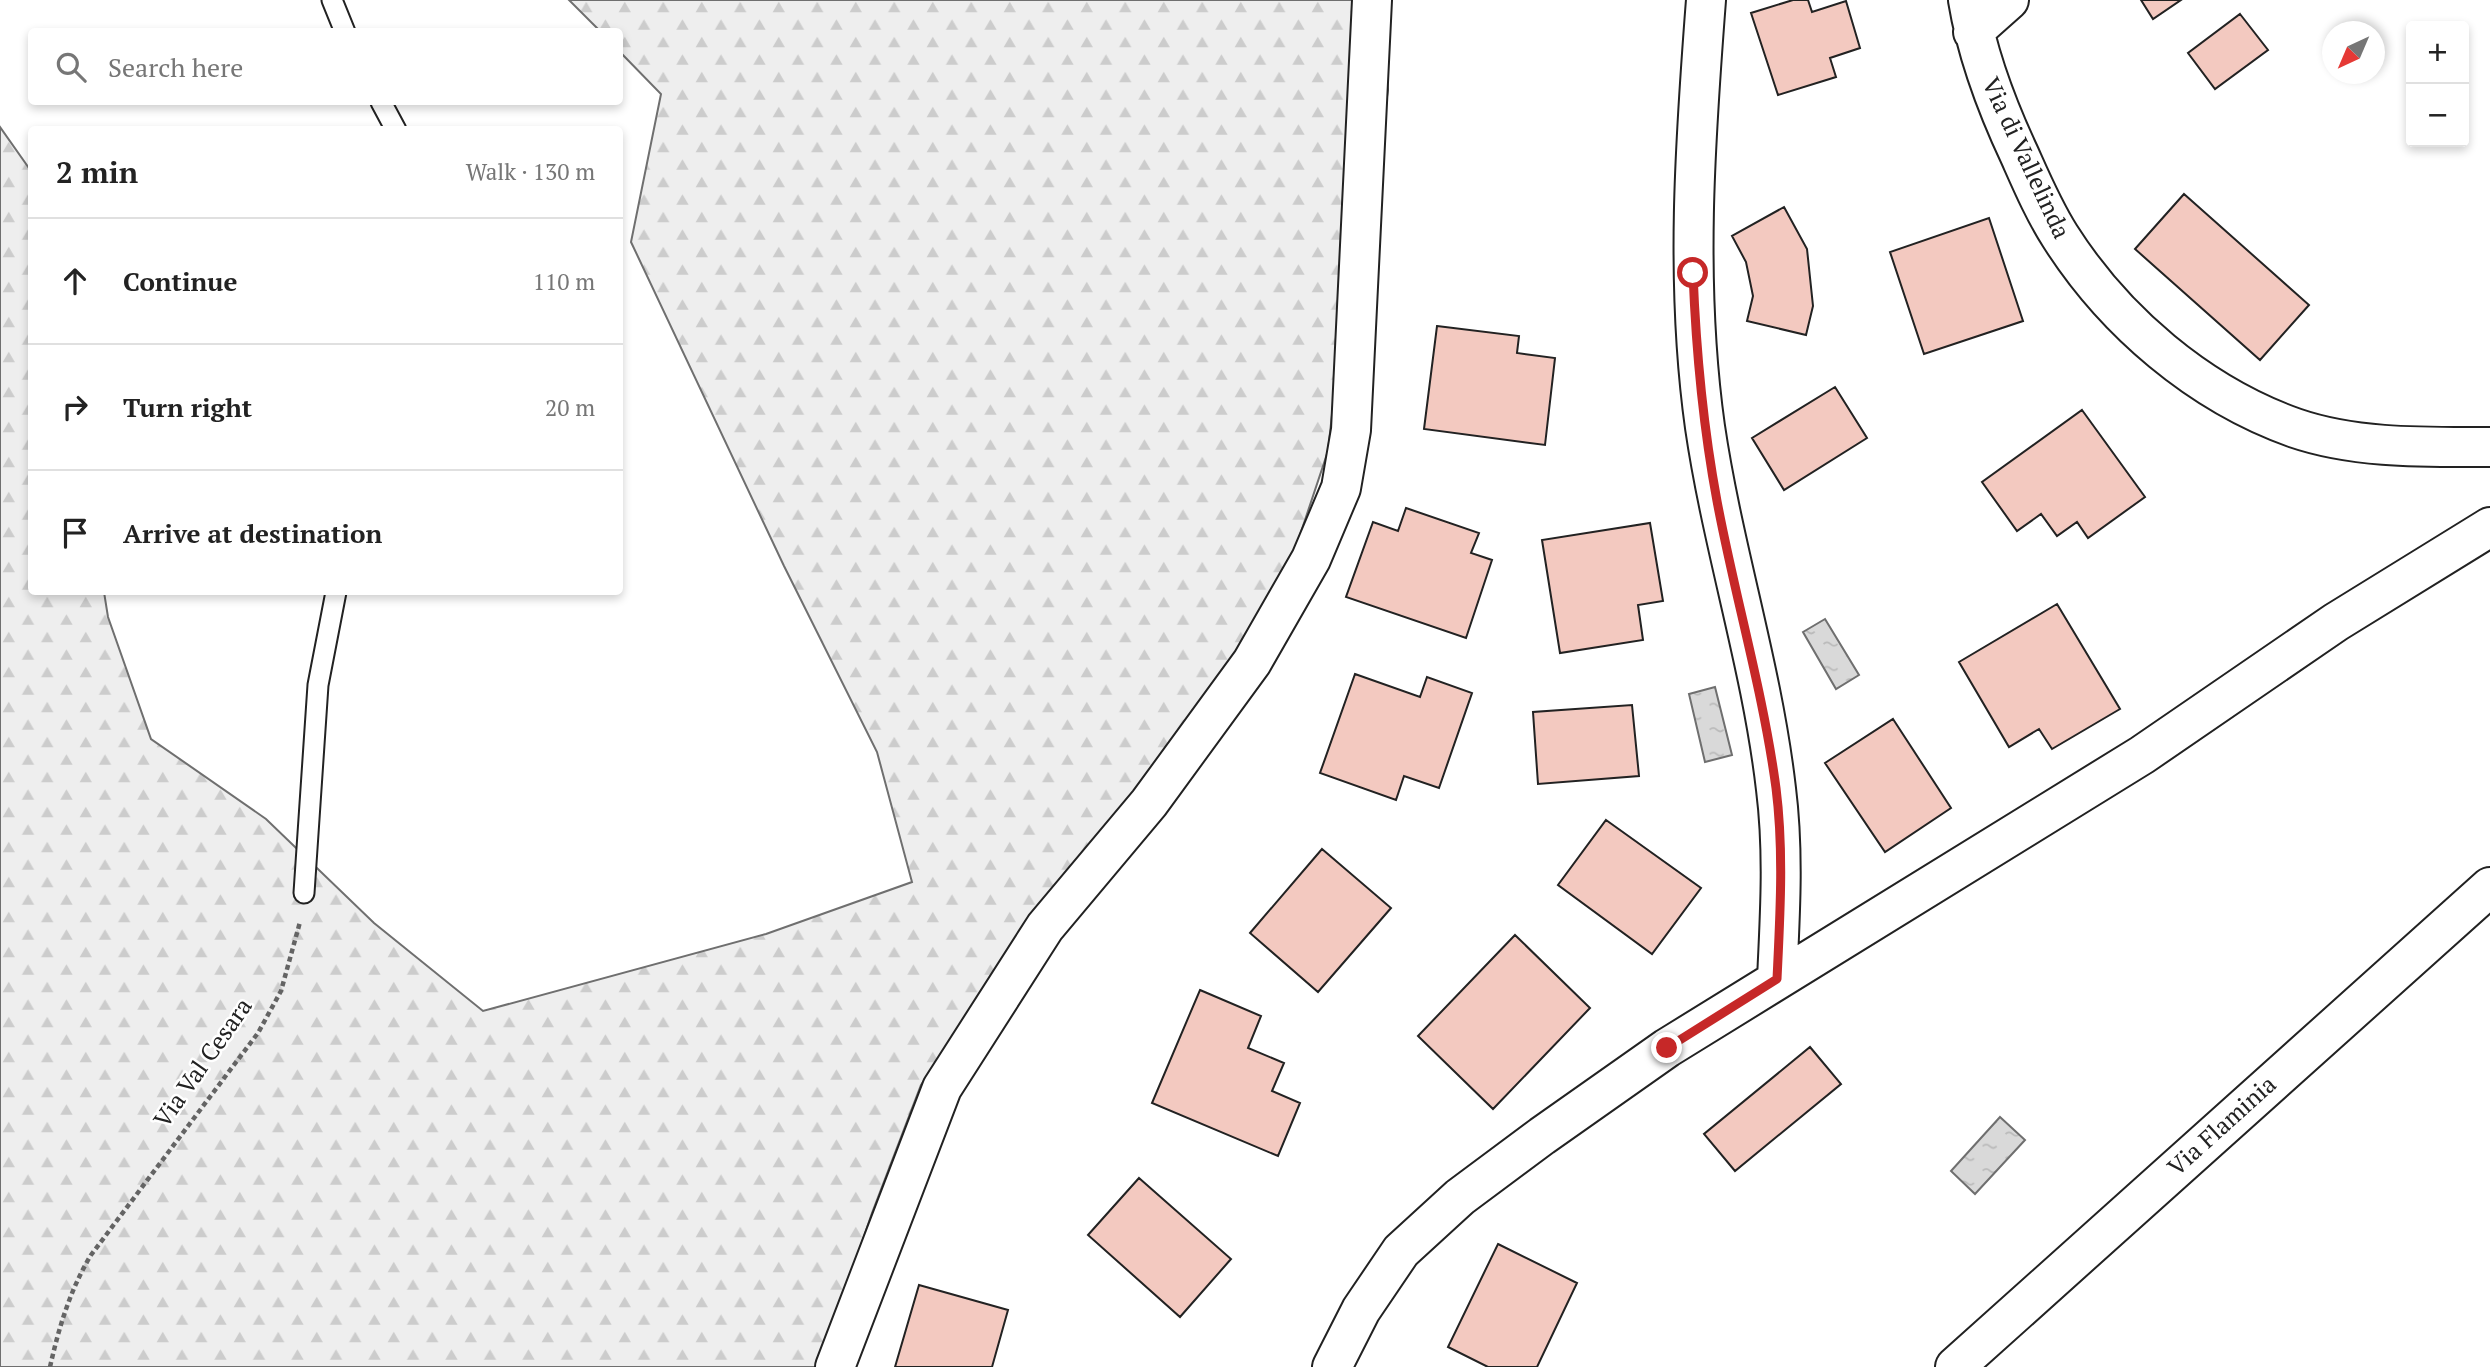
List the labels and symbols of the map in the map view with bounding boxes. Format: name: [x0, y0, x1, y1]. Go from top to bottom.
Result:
north arrow: [2322, 21, 2385, 84]
street label: Via di Vallelinda: [1976, 72, 2078, 243]
route start: [1677, 257, 1708, 288]
street label: Via Val Cesara: [146, 991, 259, 1134]
route end: [1651, 1032, 1682, 1063]
street label: Via Flaminia: [2160, 1068, 2282, 1182]

